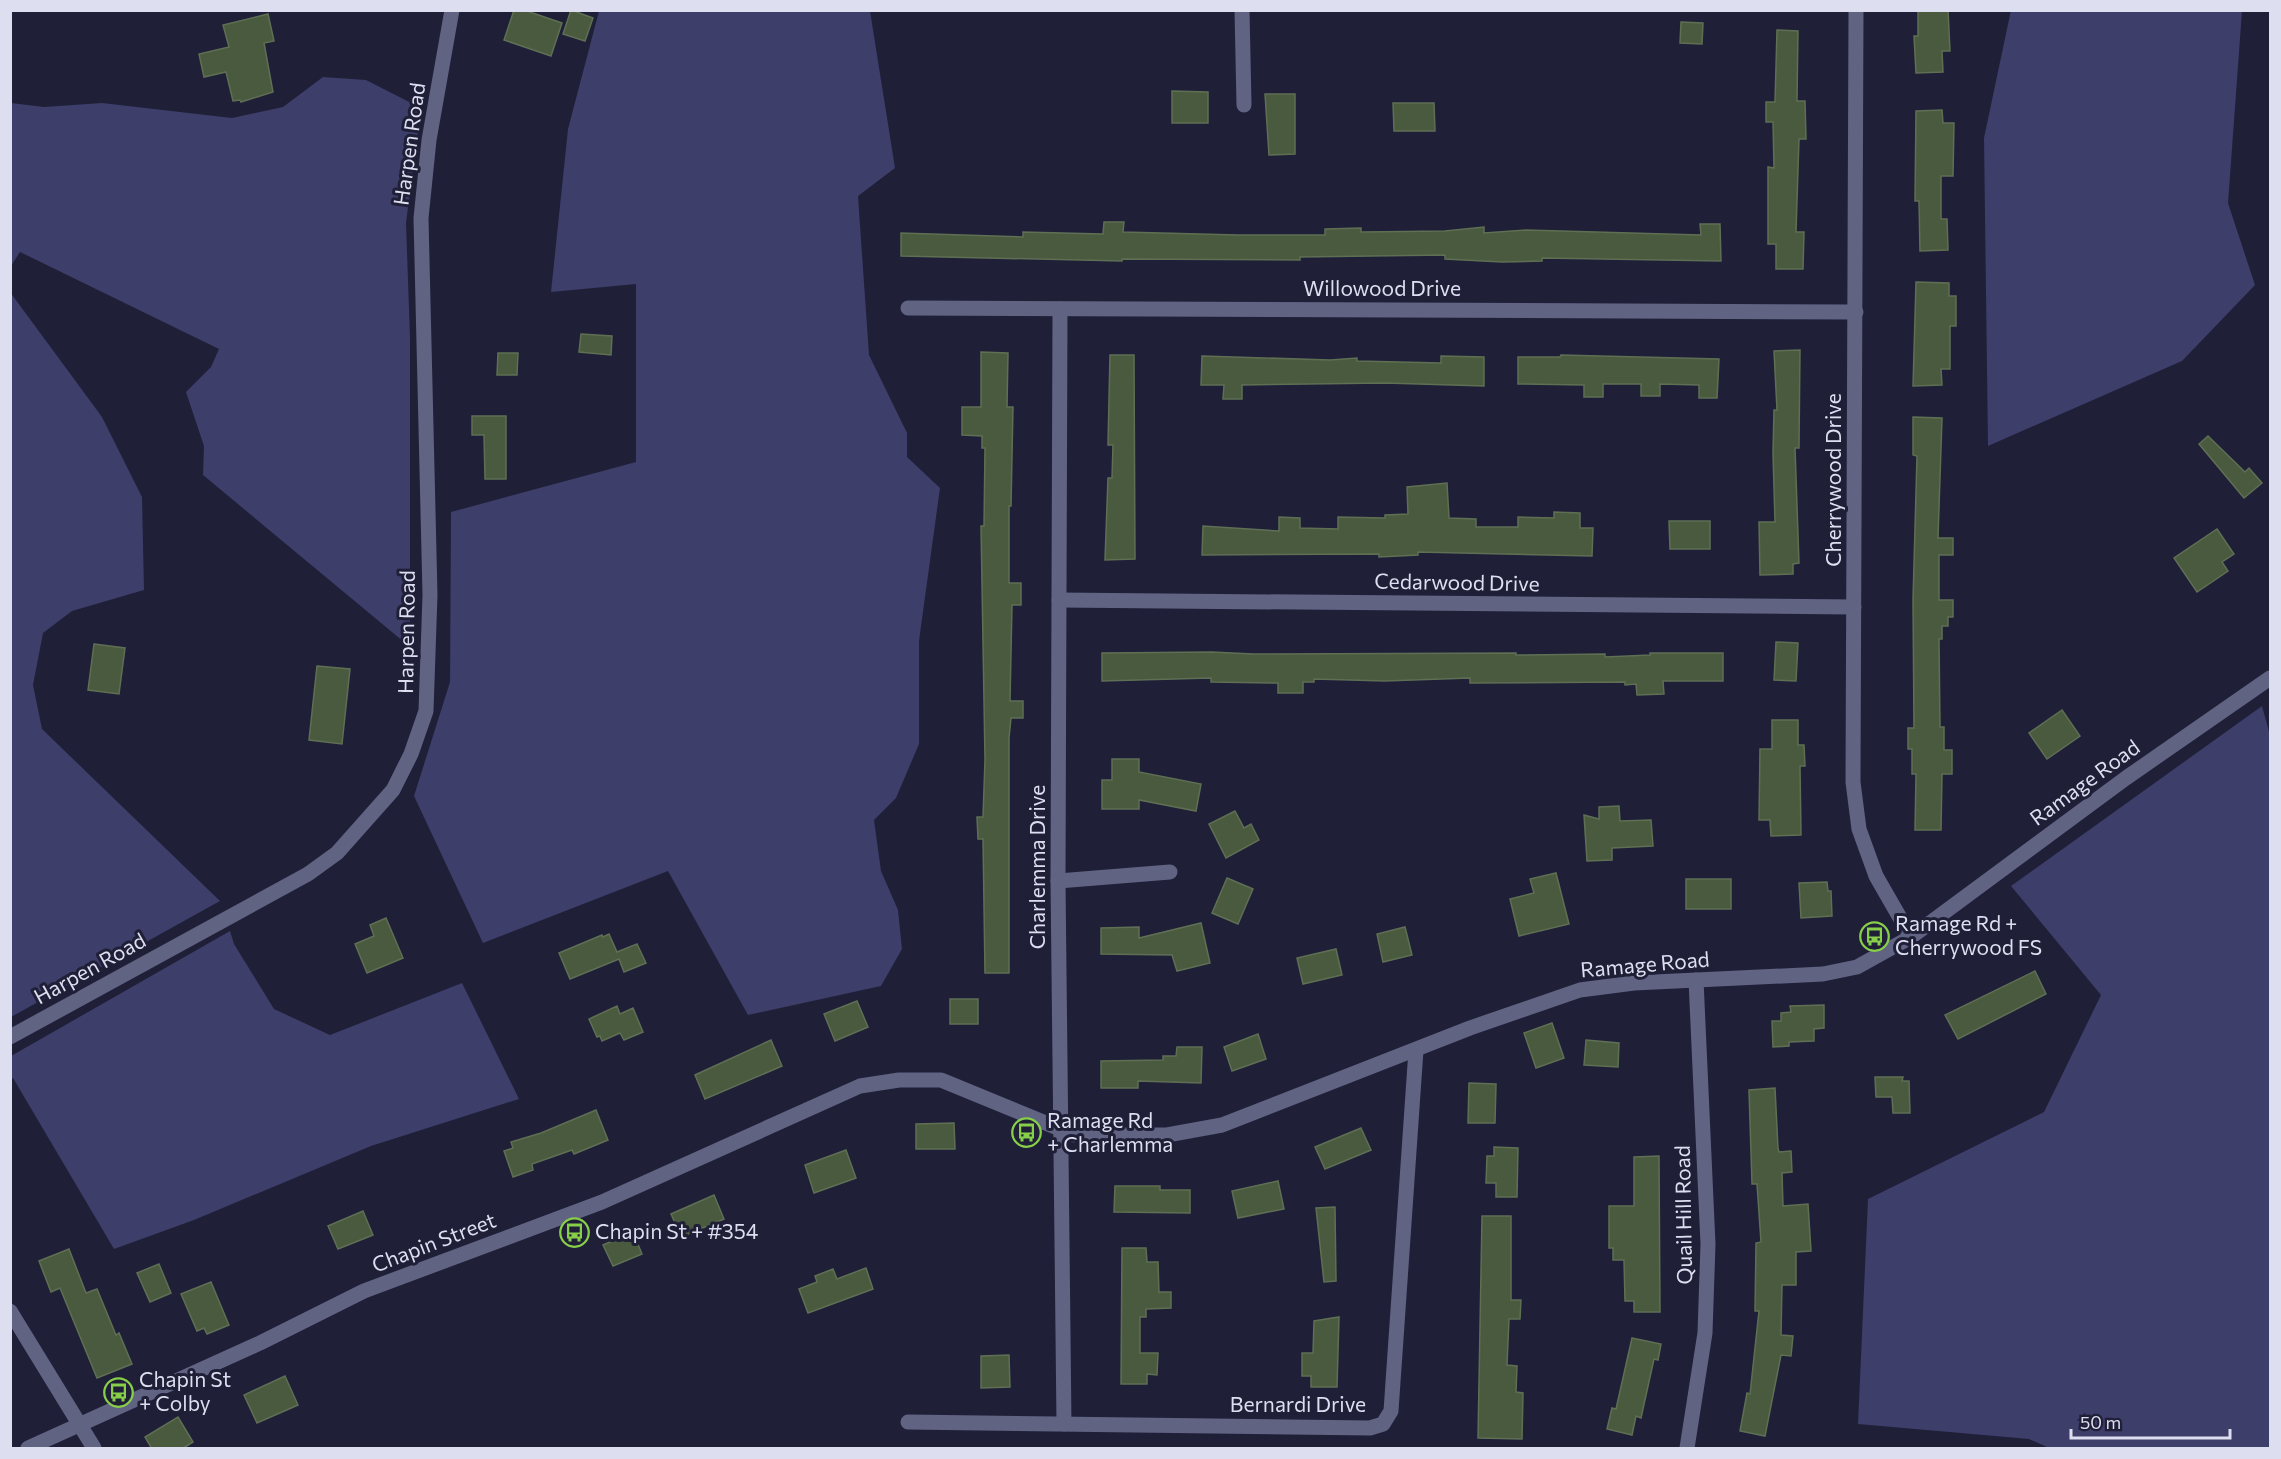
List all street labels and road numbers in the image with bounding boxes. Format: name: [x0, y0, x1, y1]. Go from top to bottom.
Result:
street label: Harpen Road: [388, 81, 430, 207]
street label: Willowood Drive: [1303, 275, 1461, 300]
street label: Cherrywood Drive: [1820, 393, 1845, 567]
street label: Cedarwood Drive: [1374, 568, 1540, 595]
street label: Harpen Road: [392, 570, 419, 694]
street label: Ramage Road: [2024, 734, 2144, 830]
street label: Charlemma Drive: [1024, 785, 1049, 949]
street label: Harpen Road: [29, 927, 149, 1009]
street label: Ramage Road: [1579, 945, 1711, 982]
street label: Quail Hill Road: [1669, 1145, 1696, 1285]
street label: Chapin Street: [368, 1207, 499, 1277]
street label: Bernardi Drive: [1230, 1391, 1366, 1416]

